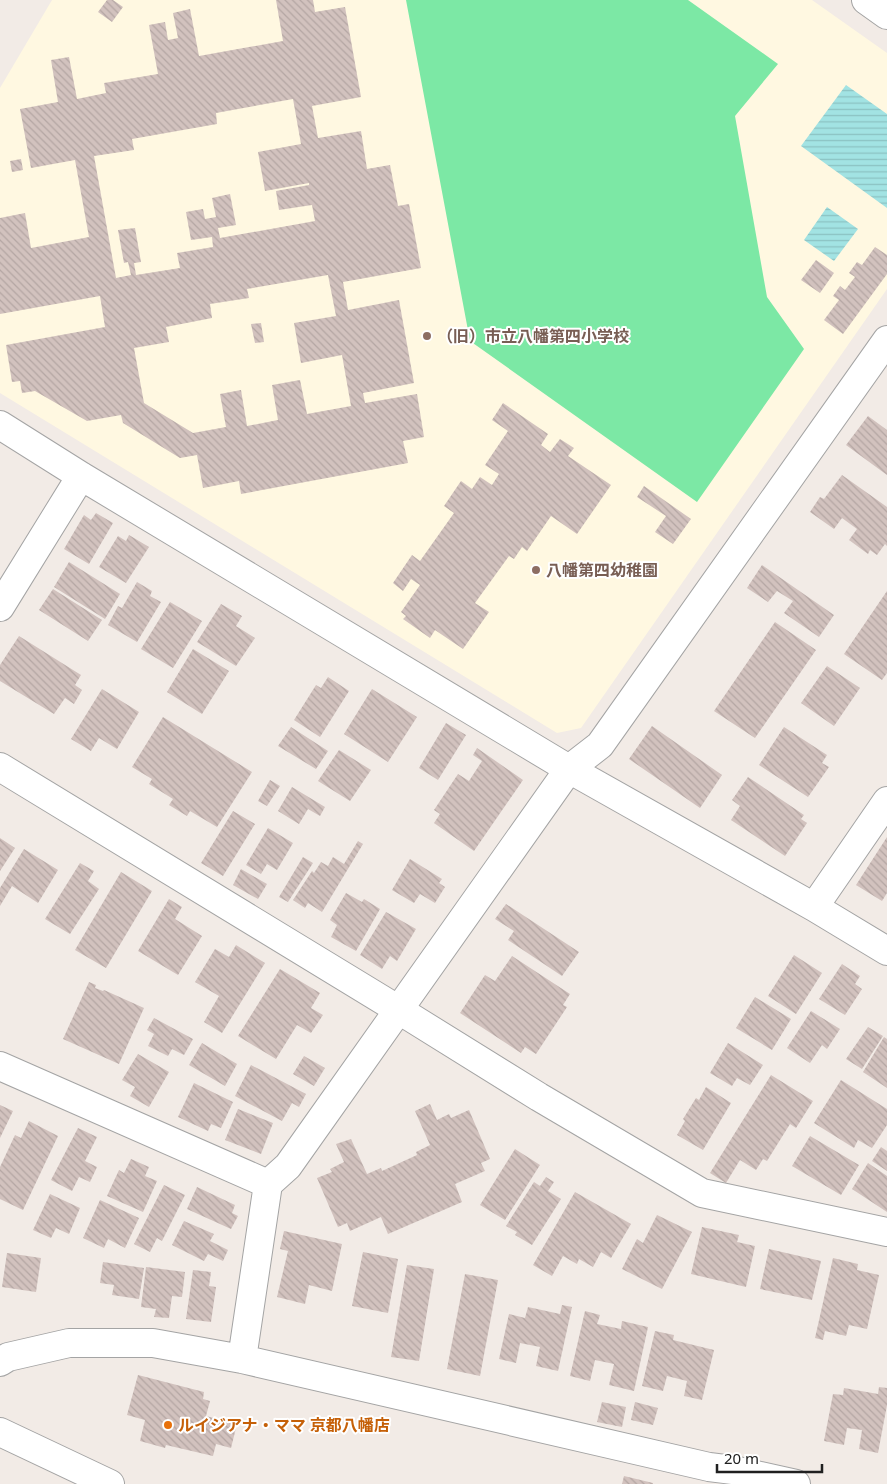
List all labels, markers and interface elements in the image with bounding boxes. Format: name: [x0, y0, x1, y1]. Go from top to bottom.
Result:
place label: （旧）市立八幡第四小学校: [437, 325, 629, 347]
marker: （旧）市立八幡第四小学校: [421, 330, 433, 342]
place label: 八幡第四幼稚園: [546, 559, 658, 581]
marker: 八幡第四幼稚園: [530, 564, 542, 576]
place label: ルイジアナ・ママ 京都八幡店: [178, 1414, 390, 1436]
marker: ルイジアナ・ママ 京都八幡店: [162, 1419, 174, 1431]
scale bar: [717, 1442, 822, 1474]
text: 20 m: [724, 1448, 759, 1468]

